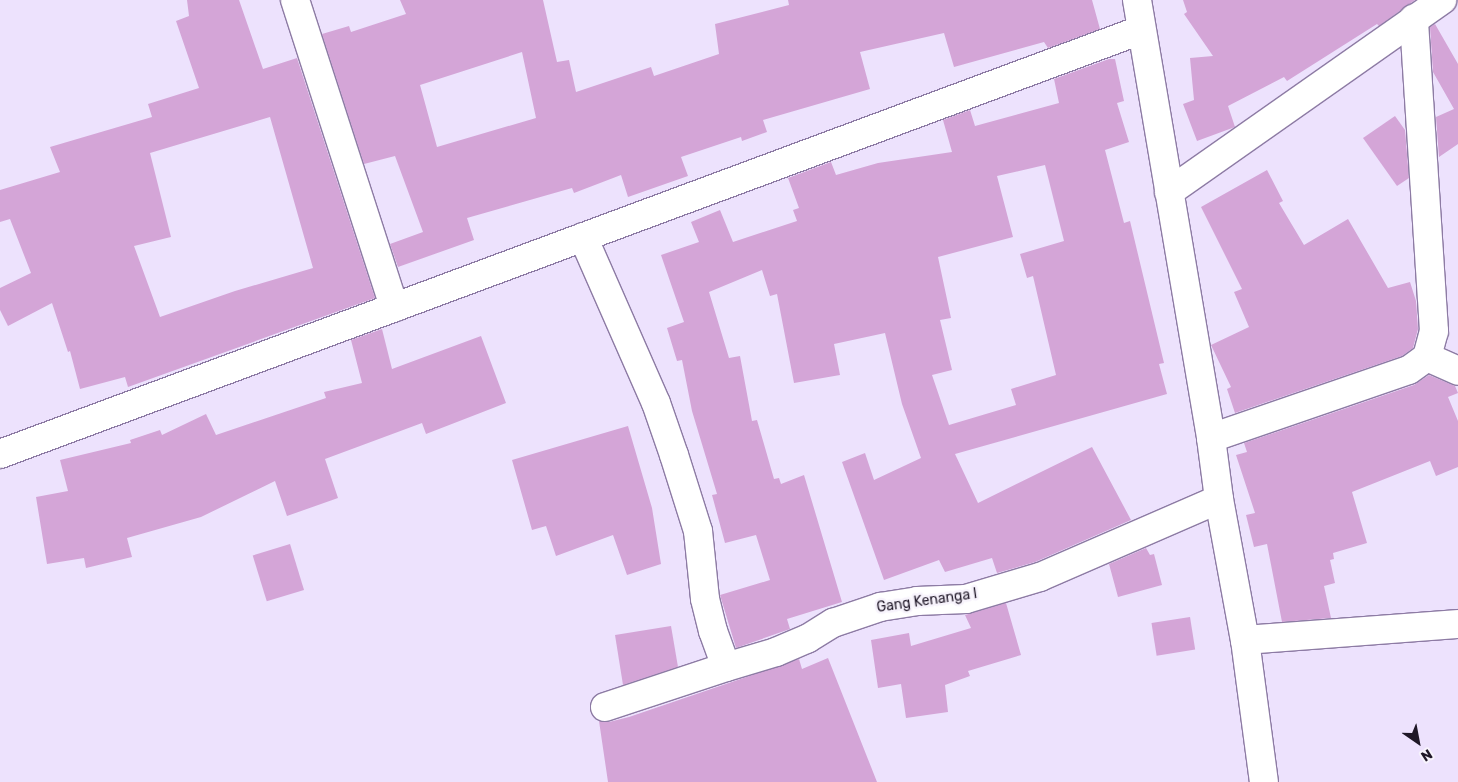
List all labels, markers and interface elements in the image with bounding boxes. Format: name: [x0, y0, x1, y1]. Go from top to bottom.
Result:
street label: Gang Kenanga I: [876, 586, 978, 616]
north arrow: [1393, 717, 1443, 767]
text: N: [1418, 745, 1435, 765]

